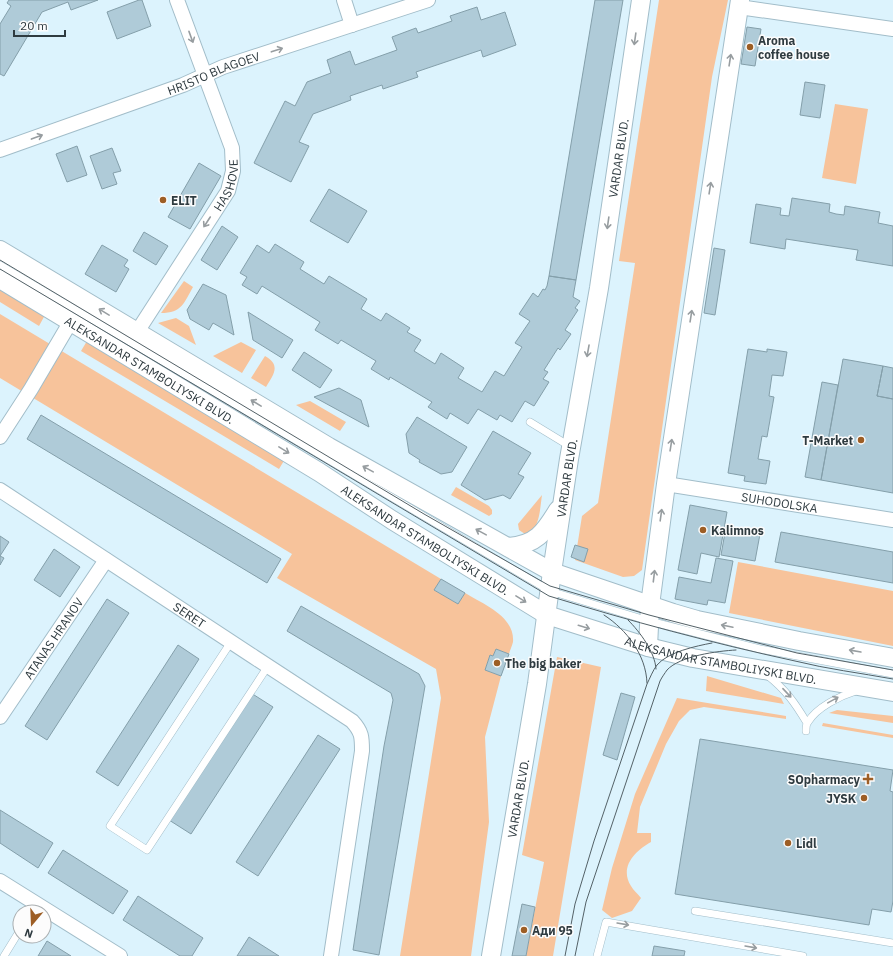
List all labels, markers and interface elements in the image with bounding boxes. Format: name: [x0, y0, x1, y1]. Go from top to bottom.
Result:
scale bar: [14, 12, 65, 38]
text: 20 m: [20, 18, 48, 33]
one-way arrow: [187, 30, 195, 42]
one-way arrow: [631, 32, 639, 45]
place label: Aroma coffee house: [758, 33, 830, 62]
marker: Aroma coffee house: [745, 42, 755, 52]
one-way arrow: [271, 45, 283, 53]
street label: HRISTO BLAGOEV: [165, 48, 262, 98]
one-way arrow: [726, 53, 734, 66]
street label: VARDAR BLVD.: [605, 118, 631, 199]
one-way arrow: [30, 133, 43, 140]
street label: HASHOVE: [210, 159, 241, 214]
one-way arrow: [706, 182, 714, 195]
place label: ELIT: [171, 193, 197, 208]
marker: ELIT: [158, 195, 168, 205]
one-way arrow: [604, 216, 612, 229]
one-way arrow: [203, 217, 211, 228]
one-way arrow: [99, 308, 110, 316]
one-way arrow: [687, 310, 695, 323]
street label: ALEKSANDAR STAMBOLIYSKI BLVD.: [62, 313, 237, 427]
one-way arrow: [584, 344, 592, 357]
one-way arrow: [251, 399, 262, 407]
place label: T-Market: [802, 433, 853, 448]
marker: T-Market: [856, 435, 866, 445]
street label: VARDAR BLVD.: [553, 437, 580, 518]
one-way arrow: [667, 439, 675, 452]
one-way arrow: [278, 447, 290, 455]
one-way arrow: [362, 464, 374, 472]
street label: ALEKSANDAR STAMBOLIYSKI BLVD.: [339, 481, 512, 598]
street label: SUHODOLSKA: [740, 489, 819, 515]
one-way arrow: [657, 509, 665, 522]
place label: Kalimnos: [711, 523, 764, 538]
marker: Kalimnos: [698, 525, 708, 535]
one-way arrow: [475, 528, 487, 536]
one-way arrow: [650, 570, 657, 583]
street label: ATANAS HRANOV: [20, 594, 86, 682]
one-way arrow: [515, 595, 526, 603]
street label: SERET: [171, 599, 209, 631]
one-way arrow: [721, 622, 734, 630]
one-way arrow: [577, 624, 590, 631]
street label: ALEKSANDAR STAMBOLIYSKI BLVD.: [623, 633, 818, 686]
one-way arrow: [848, 647, 861, 655]
place label: The big baker: [505, 656, 581, 671]
marker: The big baker: [492, 658, 502, 668]
one-way arrow: [782, 687, 791, 697]
one-way arrow: [827, 696, 839, 704]
street label: VARDAR BLVD.: [504, 758, 532, 839]
place label: SOpharmacy: [788, 772, 861, 787]
marker: SOpharmacy: [863, 774, 873, 784]
place label: JYSK: [826, 791, 857, 806]
marker: JYSK: [859, 793, 869, 803]
place label: Lidl: [796, 836, 817, 851]
marker: Lidl: [783, 838, 793, 848]
north arrow: [12, 904, 52, 944]
one-way arrow: [616, 921, 629, 929]
place label: Ади 95: [532, 923, 573, 938]
marker: Ади 95: [519, 925, 529, 935]
text: N: [23, 926, 35, 941]
one-way arrow: [745, 943, 758, 951]

